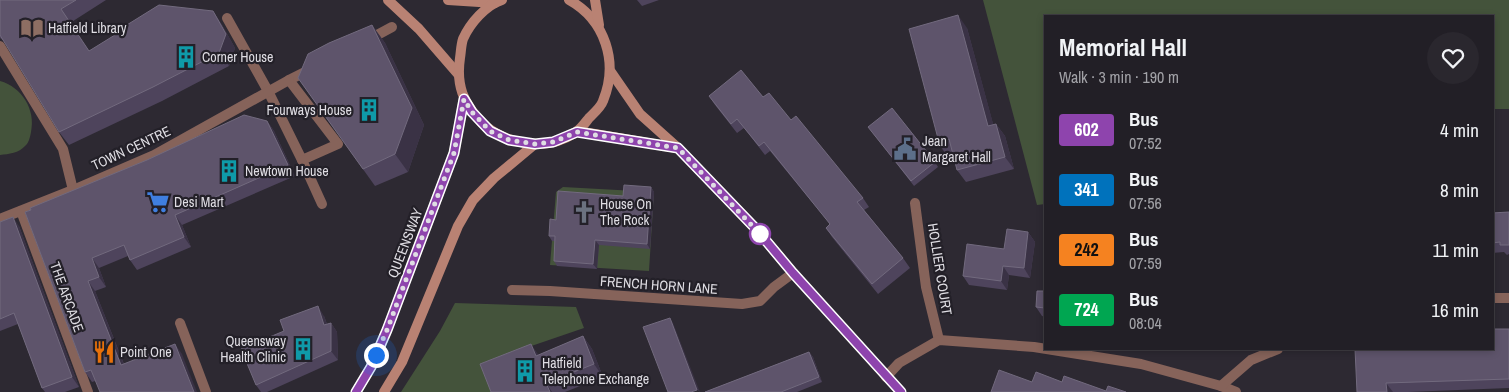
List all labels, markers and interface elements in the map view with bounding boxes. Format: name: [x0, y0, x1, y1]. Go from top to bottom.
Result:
library icon: Hatfield Library: [19, 15, 45, 41]
place label: Hatfield Library: [48, 19, 127, 37]
text: Memorial Hall: [1059, 31, 1187, 63]
button: heart: [1427, 32, 1479, 84]
building icon: Corner House: [173, 44, 199, 70]
place label: Corner House: [202, 48, 273, 66]
text: Walk · 3 min · 190 m: [1059, 66, 1179, 88]
building icon: Fourways House: [356, 97, 382, 123]
place label: Fourways House: [266, 101, 352, 119]
text: Bus: [1129, 106, 1158, 132]
text: 602: [1074, 117, 1099, 142]
text: 4 min: [1440, 117, 1479, 143]
street label: TOWN CENTRE: [89, 122, 173, 174]
place label: Jean Margaret Hall: [922, 132, 991, 166]
text: 07:52: [1129, 132, 1162, 154]
public building icon: Jean Margaret Hall: [892, 136, 918, 162]
building icon: Newtown House: [216, 158, 242, 184]
place label: Newtown House: [245, 162, 329, 180]
text: Bus: [1129, 166, 1158, 192]
text: 341: [1074, 177, 1099, 202]
text: 8 min: [1440, 177, 1479, 203]
supermarket icon: Desi Mart: [145, 189, 171, 215]
text: 07:56: [1129, 192, 1162, 214]
place label: Desi Mart: [174, 193, 224, 211]
place label: House On The Rock: [600, 195, 652, 229]
church icon: House On The Rock: [571, 199, 597, 225]
street label: QUEENSWAY: [383, 205, 427, 280]
street label: HOLLIER COURT: [924, 222, 956, 316]
unlabelled marker: [749, 223, 771, 245]
text: Bus: [1129, 226, 1158, 252]
text: 242: [1074, 237, 1099, 262]
text: 11 min: [1433, 237, 1479, 263]
text: 07:59: [1129, 252, 1162, 274]
street label: THE ARCADE: [46, 259, 88, 335]
street label: FRENCH HORN LANE: [600, 272, 718, 298]
text: Bus: [1129, 286, 1158, 312]
text: 724: [1074, 297, 1099, 322]
text: 16 min: [1431, 297, 1479, 323]
text: 08:04: [1129, 312, 1162, 334]
place label: Queensway Health Clinic: [220, 332, 286, 366]
building icon: Queensway Health Clinic: [290, 336, 316, 362]
restaurant icon: Point One: [91, 339, 117, 365]
place label: Point One: [120, 343, 172, 361]
your location: [364, 343, 389, 368]
place label: Hatfield Telephone Exchange: [542, 354, 649, 388]
building icon: Hatfield Telephone Exchange: [512, 358, 538, 384]

